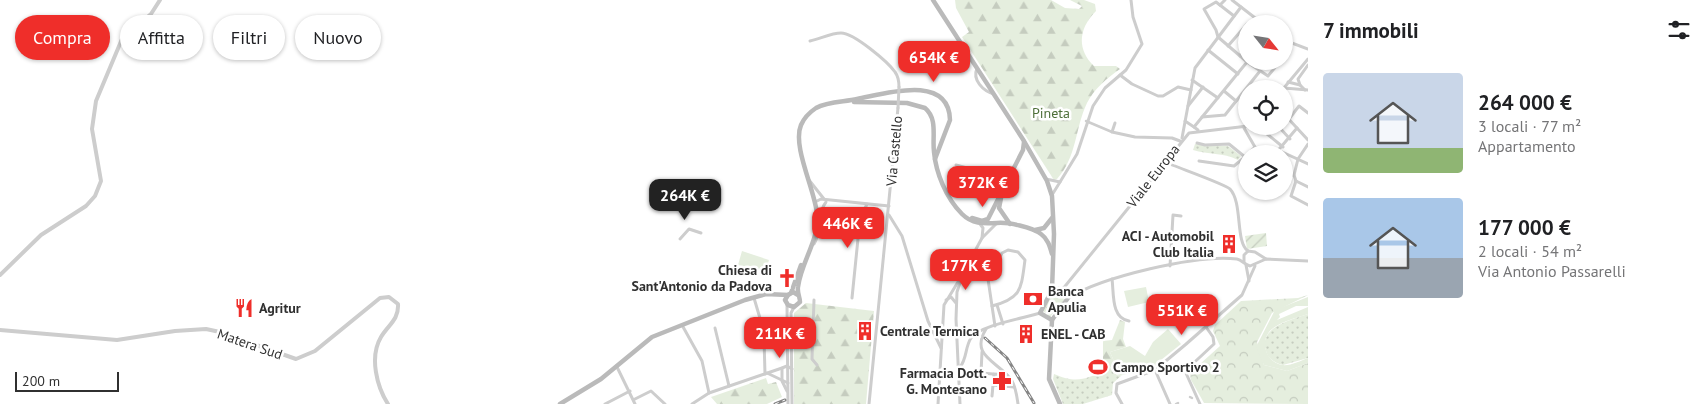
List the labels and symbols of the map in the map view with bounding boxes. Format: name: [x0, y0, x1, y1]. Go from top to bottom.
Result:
north arrow: [1238, 15, 1292, 70]
pin: 654K €: [893, 41, 975, 83]
park label: Pineta: [1032, 104, 1070, 122]
street label: Via Castello: [882, 115, 906, 188]
street label: Viale Europa: [1122, 141, 1183, 212]
pin: 372K €: [942, 166, 1024, 208]
pin: 264K €: [644, 178, 726, 221]
pin: 446K €: [807, 206, 889, 249]
place label: ACI - Automobil Club Italia: [1122, 227, 1215, 261]
building icon: ACI - Automobil Club Italia: [1218, 233, 1240, 255]
pin: 177K €: [925, 248, 1007, 291]
place label: Chiesa di Sant'Antonio da Padova: [632, 261, 772, 295]
church icon: Chiesa di Sant'Antonio da Padova: [776, 267, 798, 289]
place label: Banca Apulia: [1048, 282, 1086, 316]
bank icon: Banca Apulia: [1022, 288, 1044, 310]
pin: 551K €: [1141, 294, 1223, 336]
restaurant icon: Agritur: [233, 297, 255, 319]
place label: Agritur: [259, 299, 301, 317]
pin: 211K €: [739, 316, 821, 359]
building icon: Centrale Termica: [854, 320, 876, 342]
place label: Centrale Termica: [880, 322, 979, 340]
building icon: ENEL - CAB: [1015, 323, 1037, 345]
street label: Matera Sud: [215, 324, 285, 364]
place label: ENEL - CAB: [1041, 325, 1105, 343]
sports icon: Campo Sportivo 2: [1087, 356, 1109, 378]
place label: Campo Sportivo 2: [1113, 358, 1220, 376]
place label: Farmacia Dott. G. Montesano: [900, 364, 987, 398]
scale bar: [15, 369, 119, 392]
pharmacy icon: Farmacia Dott. G. Montesano: [991, 370, 1013, 392]

